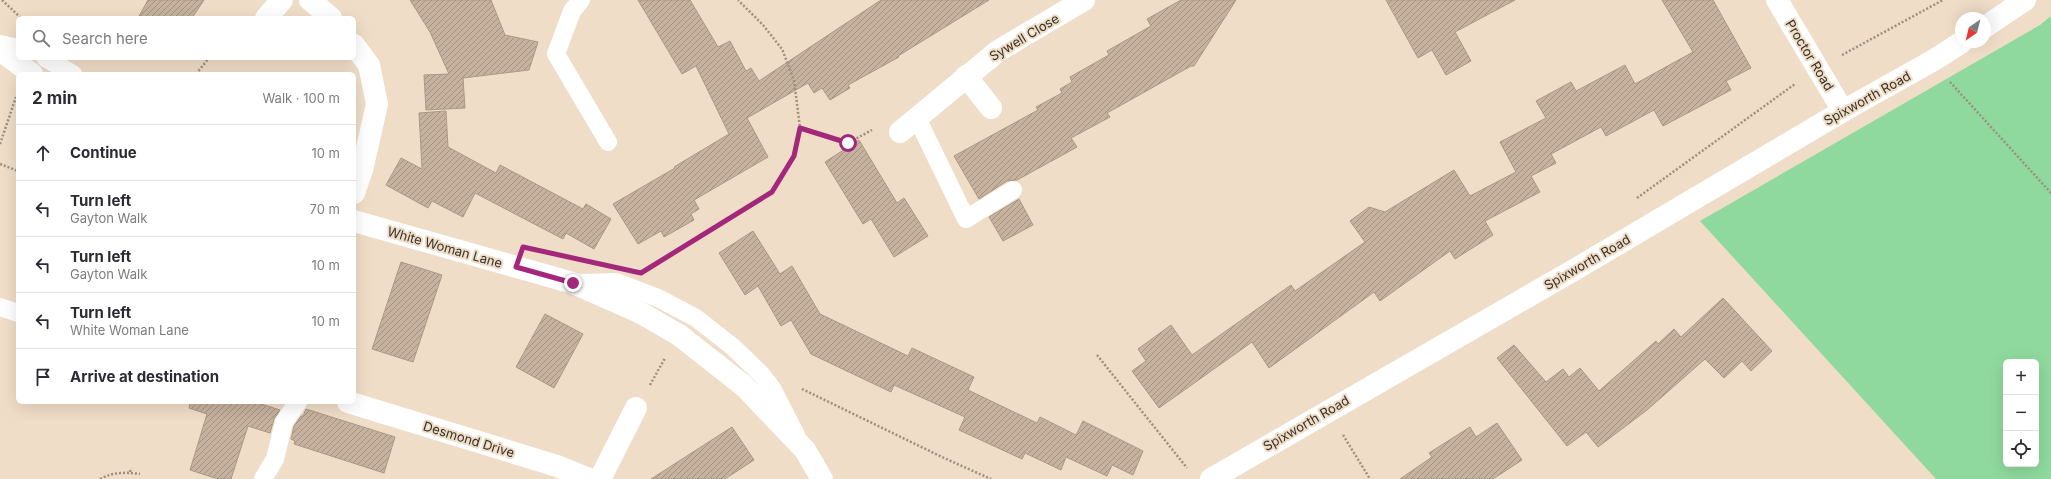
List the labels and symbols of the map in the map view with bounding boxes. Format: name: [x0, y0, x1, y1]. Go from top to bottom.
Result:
street label: Sywell Close: [986, 10, 1062, 64]
north arrow: [1955, 12, 1991, 48]
street label: Proctor Road: [1783, 17, 1837, 93]
street label: Spixworth Road: [1821, 68, 1913, 128]
route start: [839, 134, 857, 152]
street label: White Woman Lane: [386, 223, 504, 271]
street label: Spixworth Road: [1541, 231, 1633, 293]
route end: [564, 274, 582, 292]
street label: Spixworth Road: [1260, 392, 1352, 454]
street label: Desmond Drive: [421, 418, 517, 460]

